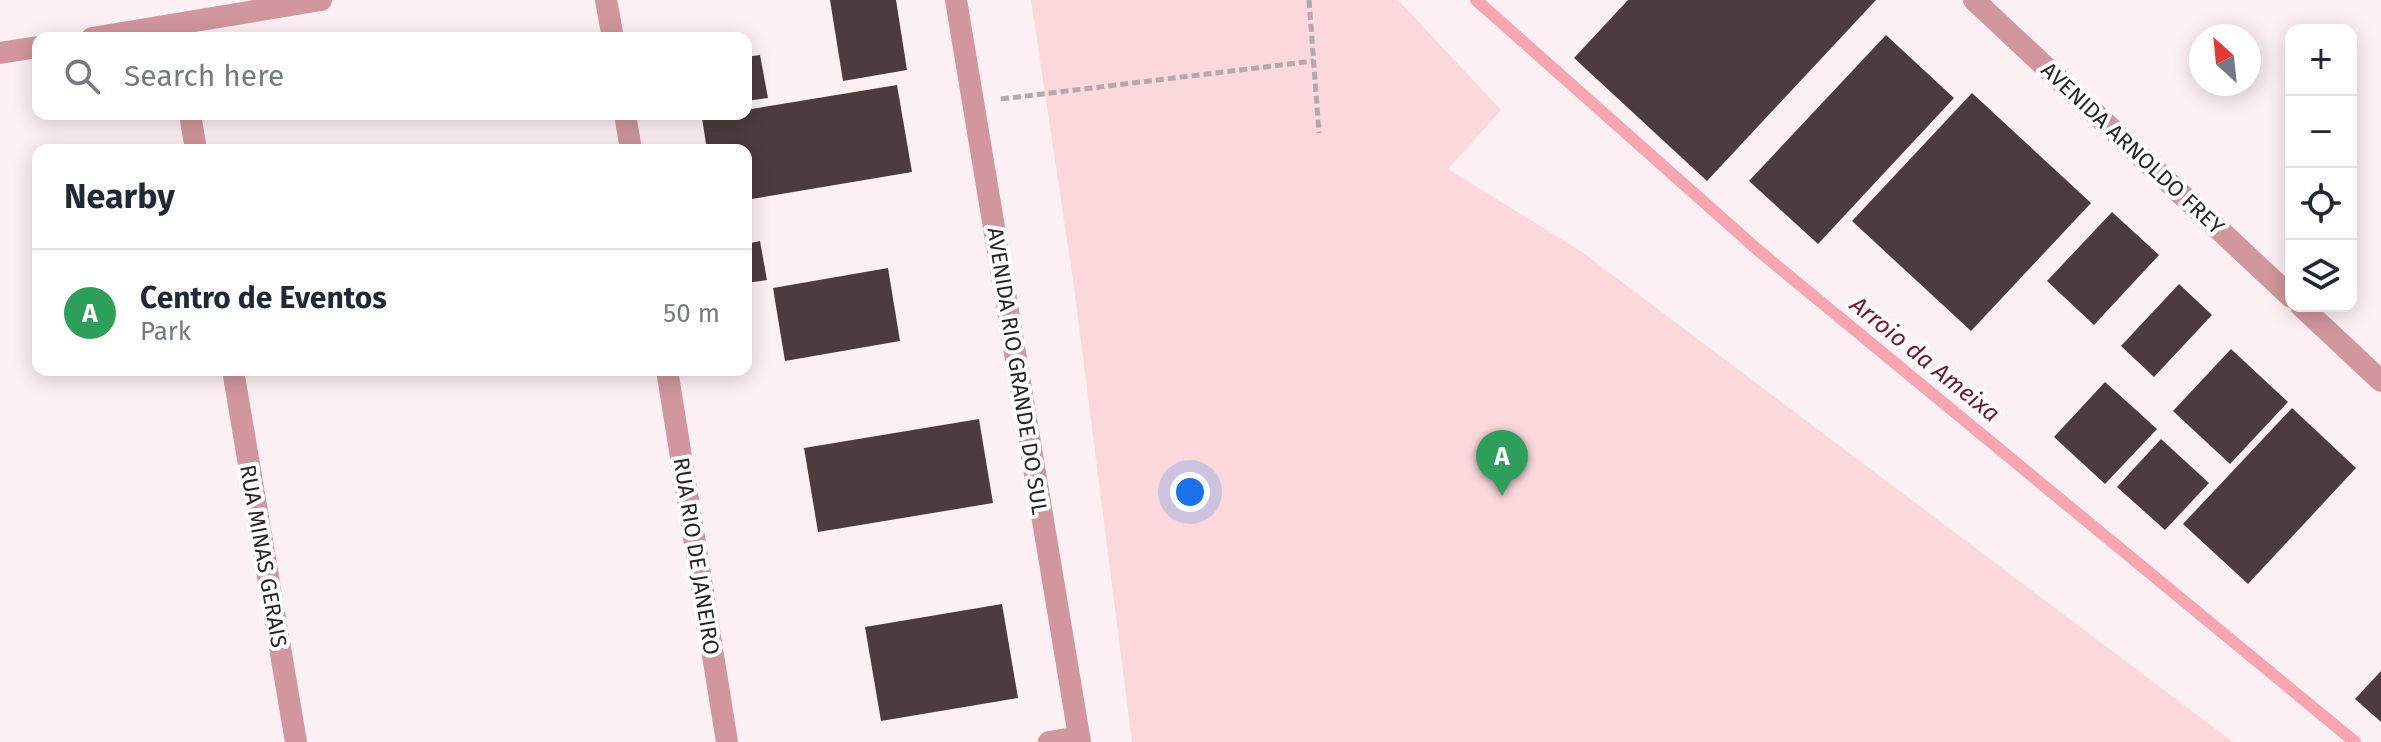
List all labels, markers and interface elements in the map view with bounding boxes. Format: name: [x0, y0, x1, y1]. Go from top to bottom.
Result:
north arrow: [2189, 24, 2261, 96]
map controls: [2285, 24, 2357, 312]
button: +: [2285, 24, 2357, 96]
search box: [32, 32, 752, 120]
icon: search: [60, 54, 104, 98]
street label: AVENIDA ARNOLDO FREY: [2036, 57, 2230, 240]
text: Search here: [124, 58, 284, 94]
button: −: [2285, 96, 2357, 168]
button: locate: [2285, 168, 2357, 240]
text: Nearby: [64, 176, 175, 217]
street label: AVENIDA RIO GRANDE DO SUL: [981, 226, 1054, 517]
button: layers: [2285, 240, 2357, 312]
text: Centro de Eventos: [140, 280, 387, 316]
water label: Arroio da Ameixa: [1844, 290, 2005, 428]
text: A: [82, 298, 98, 329]
text: 50 m: [663, 298, 720, 329]
text: Park: [140, 316, 191, 347]
pin: A: [1476, 430, 1528, 496]
street label: RUA RIO DE JANEIRO: [668, 455, 725, 657]
street label: RUA MINAS GERAIS: [234, 463, 293, 650]
your location: [1170, 472, 1210, 512]

